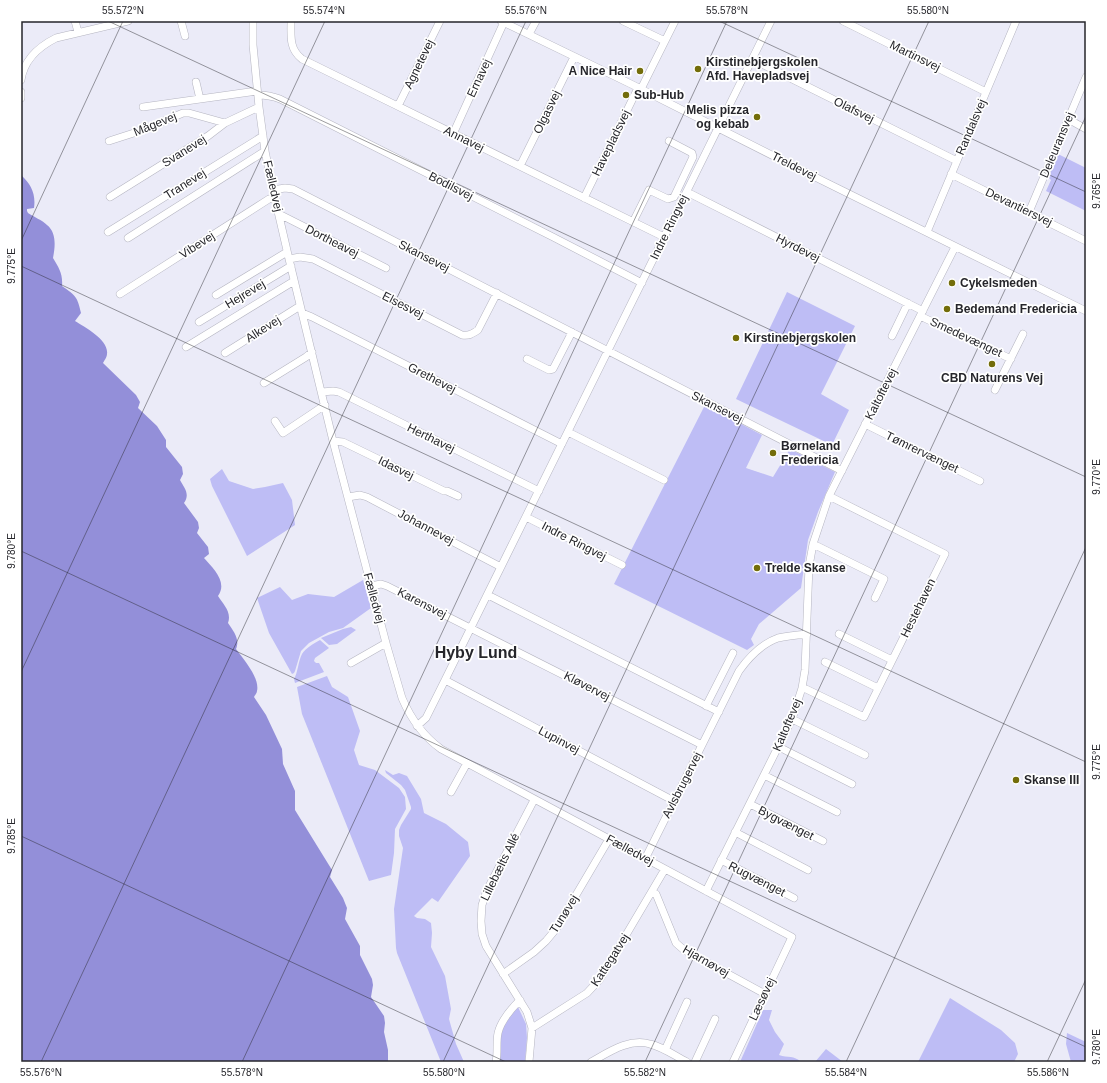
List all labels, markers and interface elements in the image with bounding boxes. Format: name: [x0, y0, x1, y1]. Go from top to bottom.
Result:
text: 55.572°N: [102, 5, 144, 16]
text: 55.574°N: [303, 5, 345, 16]
text: 55.576°N: [505, 5, 547, 16]
text: 55.578°N: [706, 5, 748, 16]
text: 55.580°N: [907, 5, 949, 16]
street label: Agnetevej: [401, 37, 437, 91]
street label: Martinsvej: [887, 38, 943, 74]
place label: Kirstinebjergskolen Afd. Havepladsvej: [706, 55, 818, 83]
street label: Ernavej: [464, 57, 494, 99]
place label: A Nice Hair: [568, 64, 632, 78]
marker: Kirstinebjergskolen Afd. Havepladsvej: [693, 64, 703, 74]
marker: A Nice Hair: [635, 66, 645, 76]
street label: Olgasvej: [530, 88, 564, 136]
place label: Sub-Hub: [634, 88, 684, 102]
marker: Sub-Hub: [621, 90, 631, 100]
street label: Olafsvej: [831, 94, 877, 126]
street label: Randalsvej: [953, 97, 989, 157]
place label: Melis pizza og kebab: [686, 103, 749, 131]
street label: Havepladsvej: [589, 108, 633, 178]
street label: Mågevej: [131, 109, 179, 139]
street label: Deleuransvej: [1037, 110, 1077, 180]
marker: Melis pizza og kebab: [752, 112, 762, 122]
street label: Annavej: [441, 123, 487, 155]
street label: Svanevej: [159, 132, 209, 170]
street label: Treldevej: [769, 149, 819, 183]
street label: Fælledvej: [260, 159, 286, 213]
street label: Tranevej: [162, 166, 208, 202]
street label: Bodilsvej: [426, 169, 476, 203]
text: 9.765°E: [1091, 173, 1102, 209]
street label: Devantiersvej: [983, 185, 1055, 229]
street label: Indre Ringvej: [647, 192, 691, 262]
street label: Dortheavej: [303, 222, 361, 260]
street label: Vibevej: [177, 228, 217, 262]
street label: Hyrdevej: [774, 231, 822, 265]
street label: Skansevej: [396, 237, 452, 275]
text: 9.775°E: [6, 248, 17, 284]
place label: Cykelsmeden: [960, 276, 1037, 290]
street label: Hejrevej: [223, 277, 267, 311]
marker: Cykelsmeden: [947, 278, 957, 288]
street label: Elsesvej: [380, 289, 426, 321]
place label: Bedemand Fredericia: [955, 302, 1077, 316]
marker: Bedemand Fredericia: [942, 304, 952, 314]
street label: Alkevej: [243, 313, 283, 345]
street label: Smedevænget: [928, 314, 1005, 360]
place label: Kirstinebjergskolen: [744, 331, 856, 345]
marker: Kirstinebjergskolen: [731, 333, 741, 343]
marker: CBD Naturens Vej: [987, 359, 997, 369]
street label: Grethevej: [406, 360, 458, 396]
street label: Kaltoftevej: [862, 366, 900, 422]
place label: CBD Naturens Vej: [941, 371, 1043, 385]
street label: Skansevej: [689, 388, 745, 426]
street label: Herthavej: [405, 420, 457, 456]
street label: Tømrervænget: [883, 428, 961, 476]
place label: Børneland Fredericia: [781, 439, 840, 467]
marker: Børneland Fredericia: [768, 448, 778, 458]
street label: Idasvej: [376, 453, 416, 483]
text: 9.770°E: [1091, 459, 1102, 495]
street label: Johannevej: [396, 506, 456, 548]
street label: Indre Ringvej: [539, 519, 609, 563]
text: 9.780°E: [6, 533, 17, 569]
place label: Trelde Skanse: [765, 561, 846, 575]
marker: Trelde Skanse: [752, 563, 762, 573]
street label: Fælledvej: [361, 571, 387, 625]
street label: Hestehaven: [898, 576, 938, 640]
street label: Karensvej: [395, 585, 449, 621]
district label: Hyby Lund: [435, 644, 517, 661]
street label: Kløvervej: [562, 668, 612, 704]
street label: Kaltoftevej: [770, 696, 804, 754]
street label: Lupinvej: [536, 723, 582, 757]
text: 9.775°E: [1091, 744, 1102, 780]
street label: Avlsbrugervej: [659, 750, 705, 820]
place label: Skanse III: [1024, 773, 1079, 787]
marker: Skanse III: [1011, 775, 1021, 785]
street label: Bygvænget: [756, 803, 817, 843]
text: 9.785°E: [6, 818, 17, 854]
street label: Lillebælts Allé: [478, 831, 523, 903]
street label: Fælledvej: [604, 832, 656, 868]
street label: Rugvænget: [726, 859, 788, 900]
street label: Tunøvej: [547, 892, 581, 936]
street label: Kattegatvej: [588, 931, 632, 989]
street label: Hjarnøvej: [680, 942, 732, 980]
street label: Læsøvej: [746, 975, 778, 1023]
text: 9.780°E: [1091, 1029, 1102, 1065]
text: 55.576°N: [20, 1067, 62, 1078]
text: 55.578°N: [221, 1067, 263, 1078]
text: 55.580°N: [423, 1067, 465, 1078]
text: 55.582°N: [624, 1067, 666, 1078]
text: 55.584°N: [825, 1067, 867, 1078]
text: 55.586°N: [1027, 1067, 1069, 1078]

